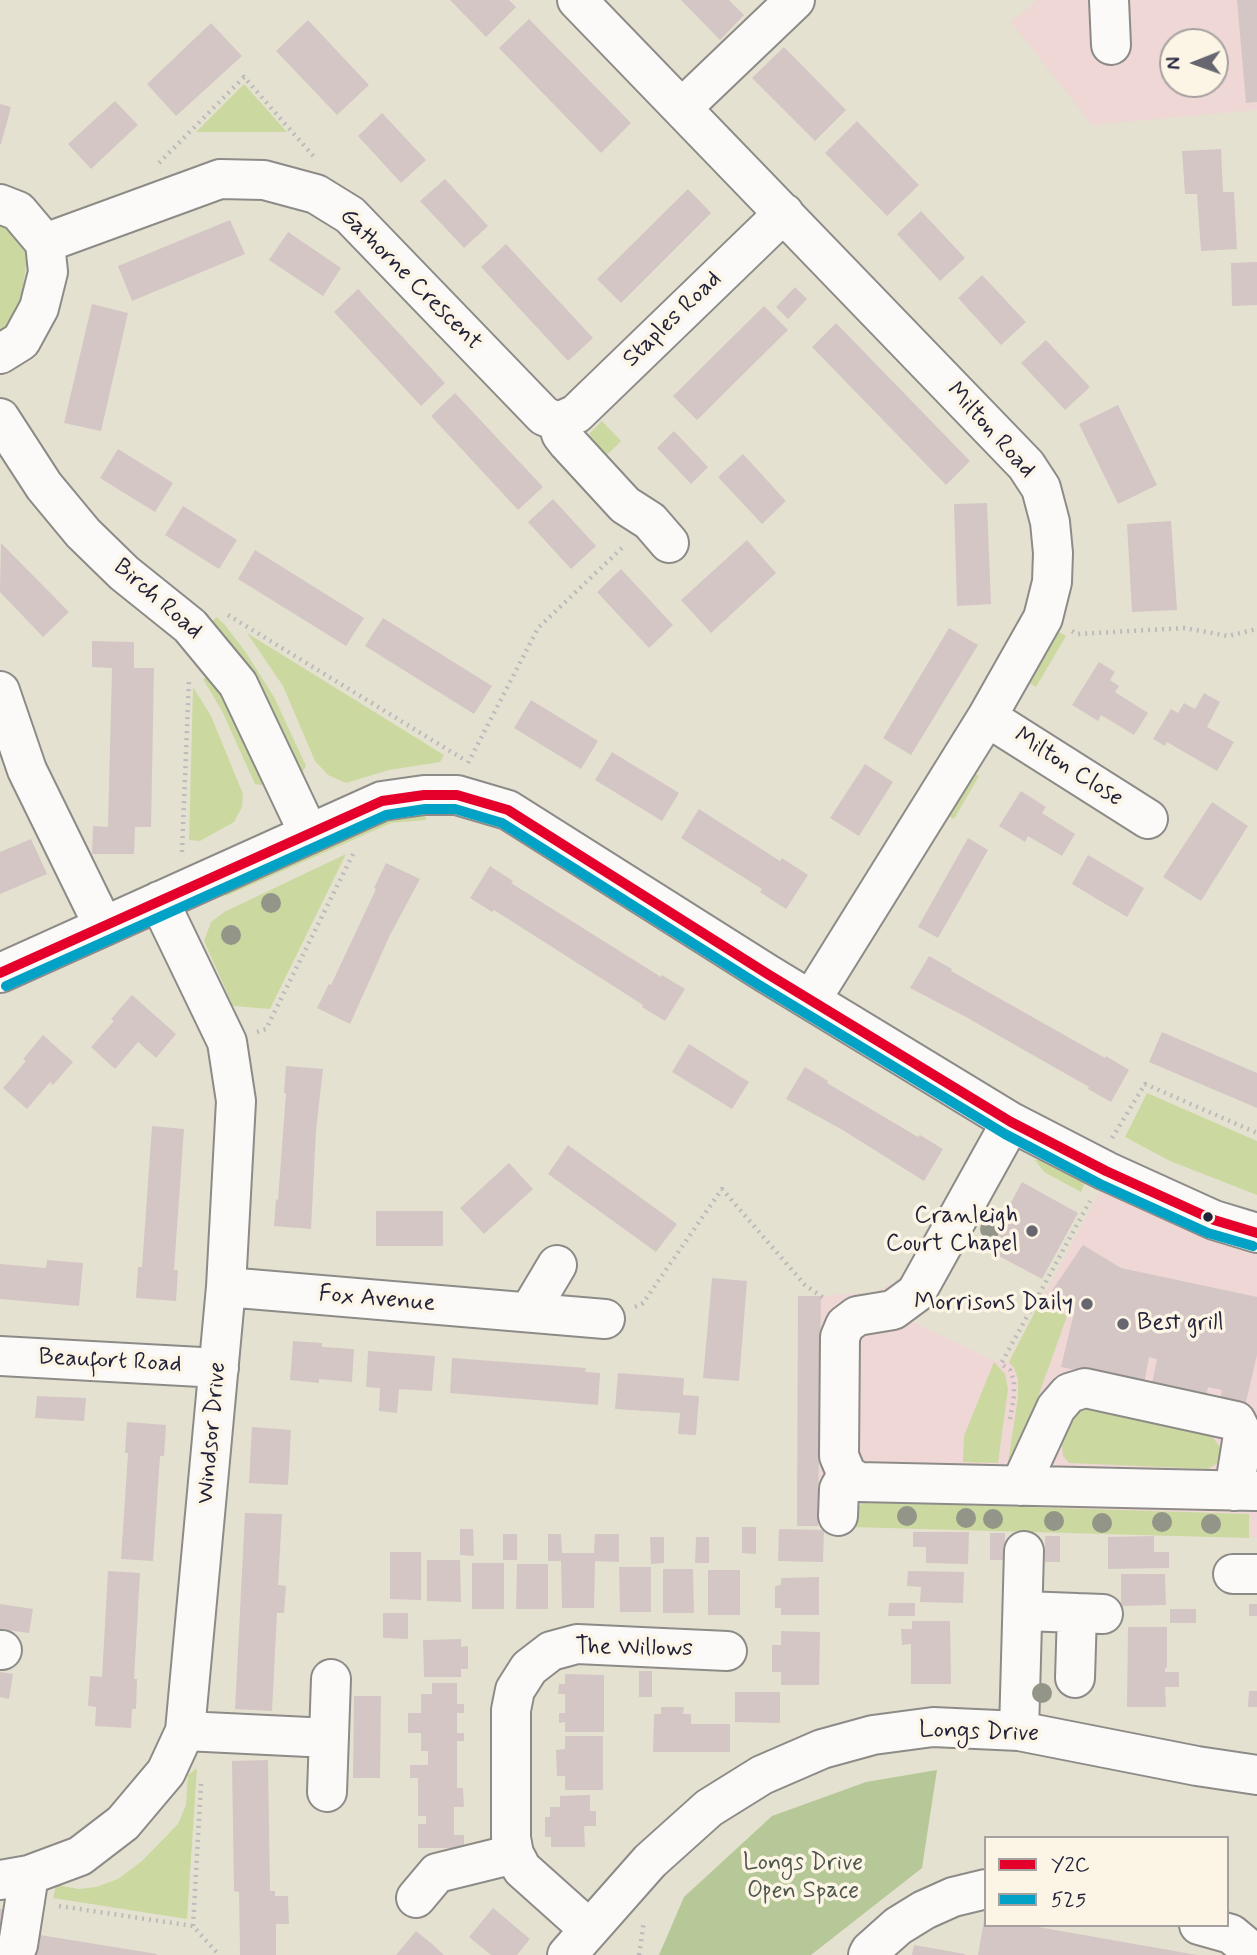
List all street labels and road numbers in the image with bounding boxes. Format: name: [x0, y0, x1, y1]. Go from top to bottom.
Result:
street label: Gathorne Crescent: [333, 203, 487, 357]
street label: Staples Road: [618, 266, 728, 374]
street label: Milton Road: [940, 377, 1040, 485]
street label: Birch Road: [107, 554, 207, 646]
street label: Milton Close: [1008, 722, 1128, 814]
street label: Fox Avenue: [318, 1281, 436, 1319]
street label: Beaufort Road: [38, 1344, 182, 1380]
street label: Windsor Drive: [192, 1361, 234, 1505]
street label: The Willows: [575, 1634, 693, 1664]
street label: Longs Drive: [919, 1717, 1039, 1749]

